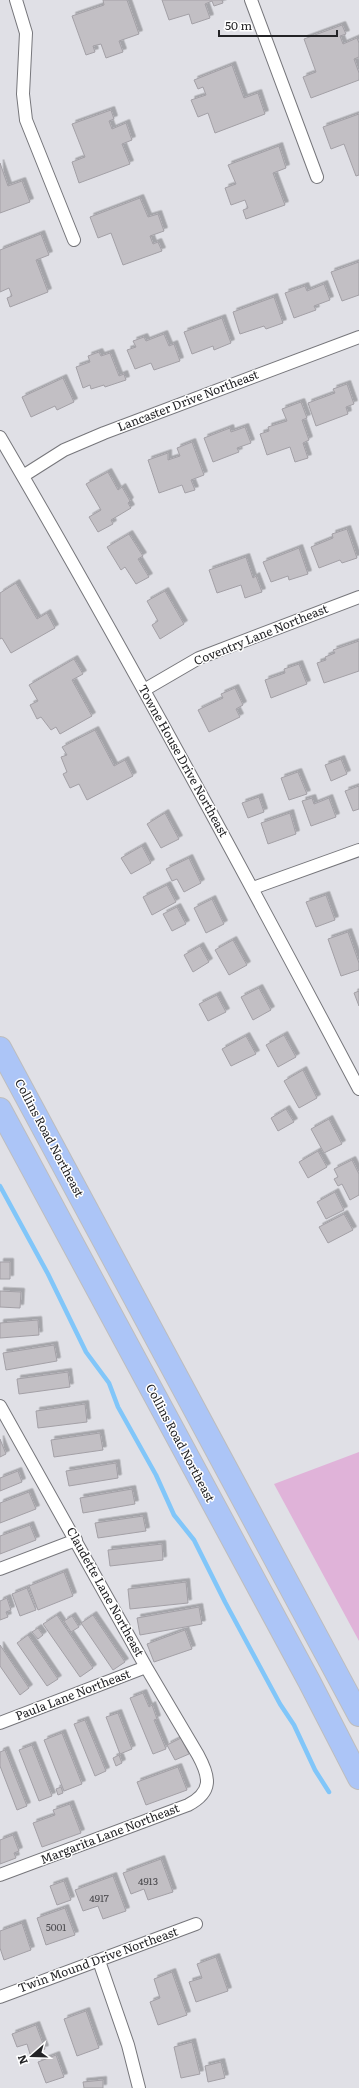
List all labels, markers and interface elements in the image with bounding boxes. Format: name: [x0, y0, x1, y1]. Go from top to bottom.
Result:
scale bar: [219, 12, 337, 38]
text: 50 m: [225, 16, 252, 34]
street label: Lancaster Drive Northeast: [114, 365, 261, 435]
street label: Coventry Lane Northeast: [191, 599, 331, 669]
street label: Towne House Drive Northeast: [134, 681, 233, 840]
street label: Collins Road Northeast: [11, 1075, 89, 1200]
street label: Collins Road Northeast: [142, 1380, 220, 1505]
street label: Claudette Lane Northeast: [63, 1523, 149, 1660]
street label: Paula Lane Northeast: [13, 1664, 133, 1724]
street label: Margarita Lane Northeast: [38, 1798, 182, 1868]
house number: 4913: [138, 1873, 158, 1888]
house number: 4917: [89, 1890, 109, 1905]
house number: 5001: [46, 1919, 66, 1934]
street label: Twin Mound Drive Northeast: [15, 1922, 180, 1996]
north arrow: [12, 2036, 52, 2076]
text: N: [13, 2053, 31, 2067]

